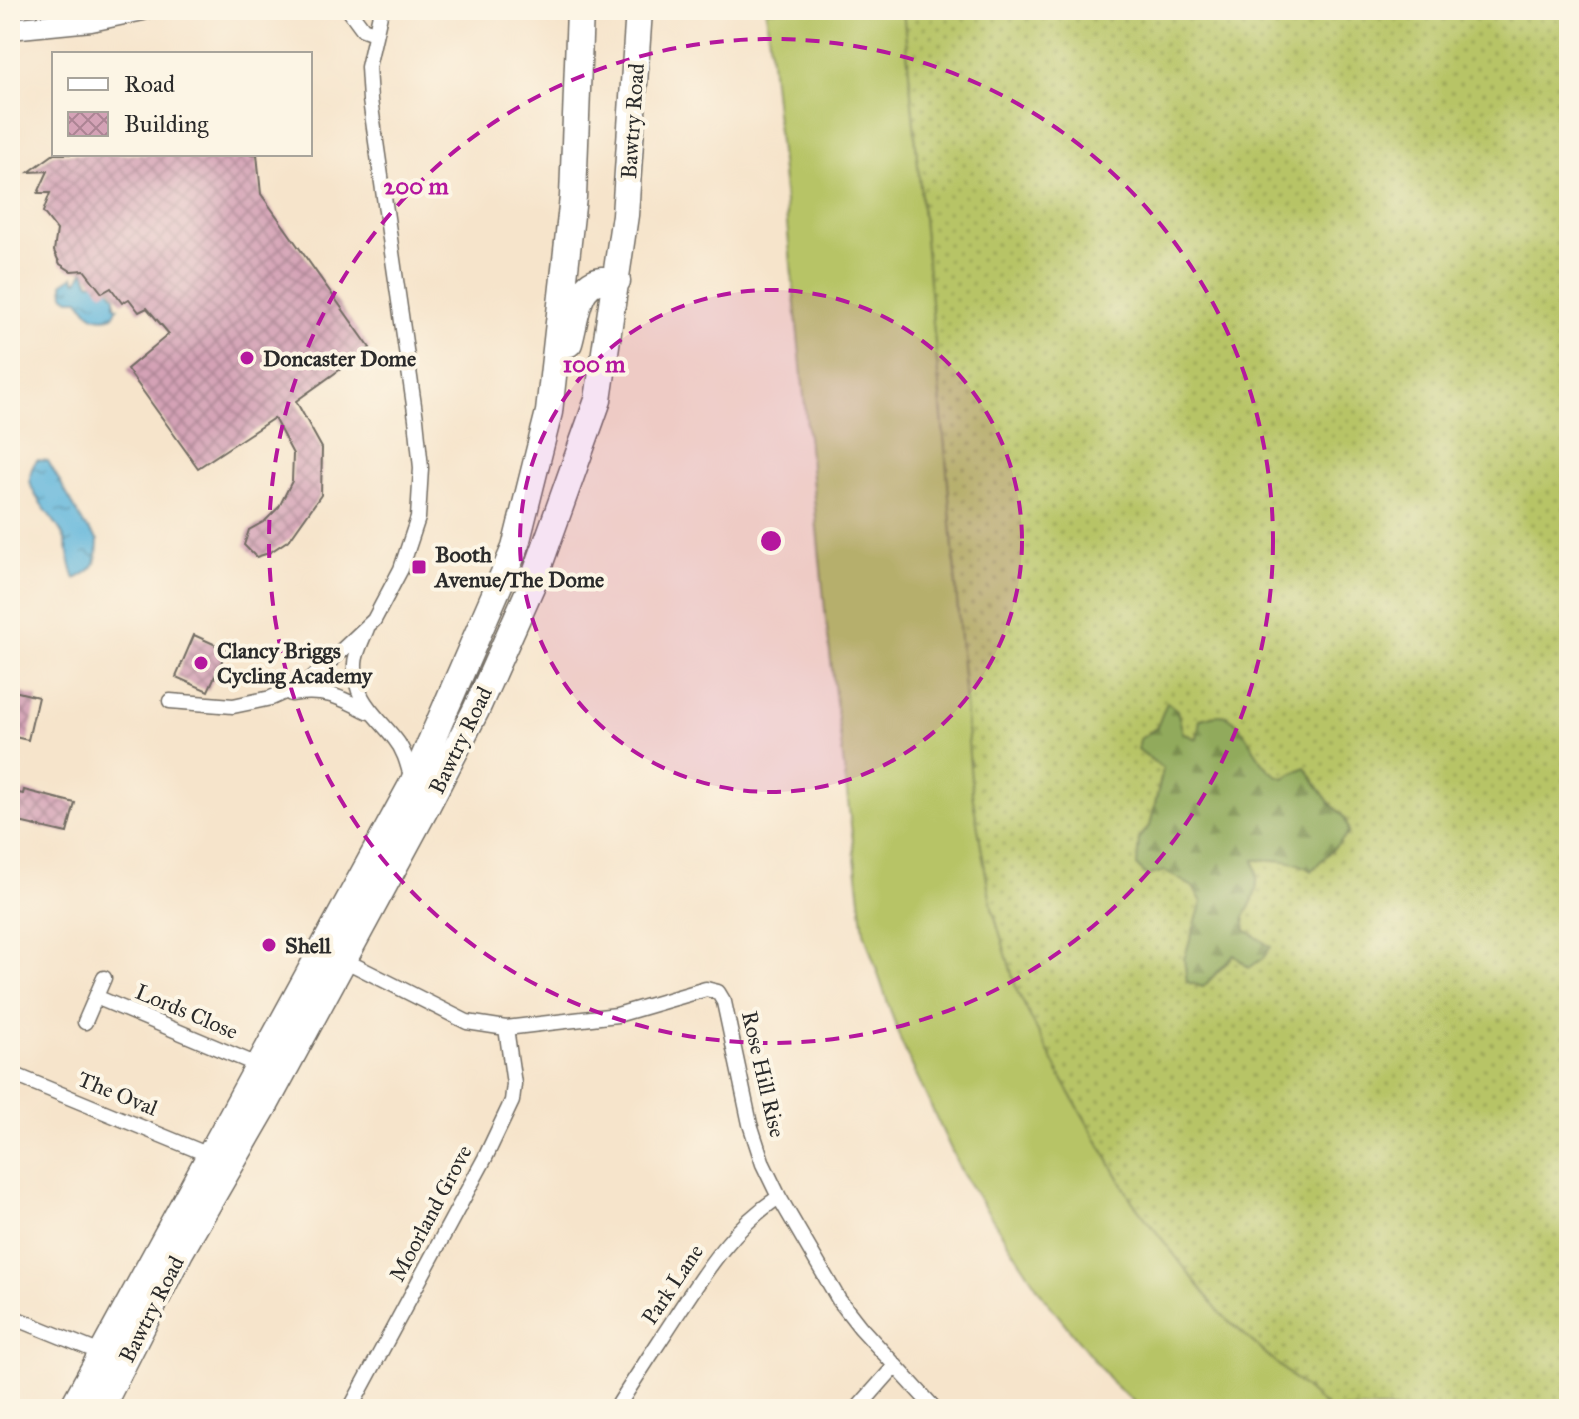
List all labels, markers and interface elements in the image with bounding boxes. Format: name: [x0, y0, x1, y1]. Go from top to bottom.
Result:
legend: [52, 52, 312, 156]
street label: Bawtry Road: [615, 62, 650, 180]
text: Road: [124, 69, 175, 99]
text: Building: [124, 109, 209, 139]
text: 200 m: [383, 171, 449, 201]
place label: Doncaster Dome: [263, 345, 416, 372]
marker: Doncaster Dome: [238, 349, 256, 367]
text: 100 m: [563, 349, 626, 379]
centre of rings: [757, 527, 785, 555]
place label: Booth Avenue/The Dome: [433, 541, 604, 593]
marker: Booth Avenue/The Dome: [410, 558, 428, 576]
place label: Clancy Briggs Cycling Academy: [217, 637, 374, 689]
marker: Clancy Briggs Cycling Academy: [192, 654, 210, 672]
street label: Bawtry Road: [423, 682, 498, 798]
place label: Shell: [285, 932, 332, 959]
marker: Shell: [260, 936, 278, 954]
street label: Lords Close: [131, 978, 242, 1045]
street label: Rose Hill Rise: [736, 1008, 791, 1140]
street label: The Oval: [74, 1065, 162, 1122]
street label: Moorland Grove: [383, 1140, 478, 1286]
street label: Park Lane: [636, 1239, 709, 1330]
street label: Bawtry Road: [113, 1251, 190, 1367]

